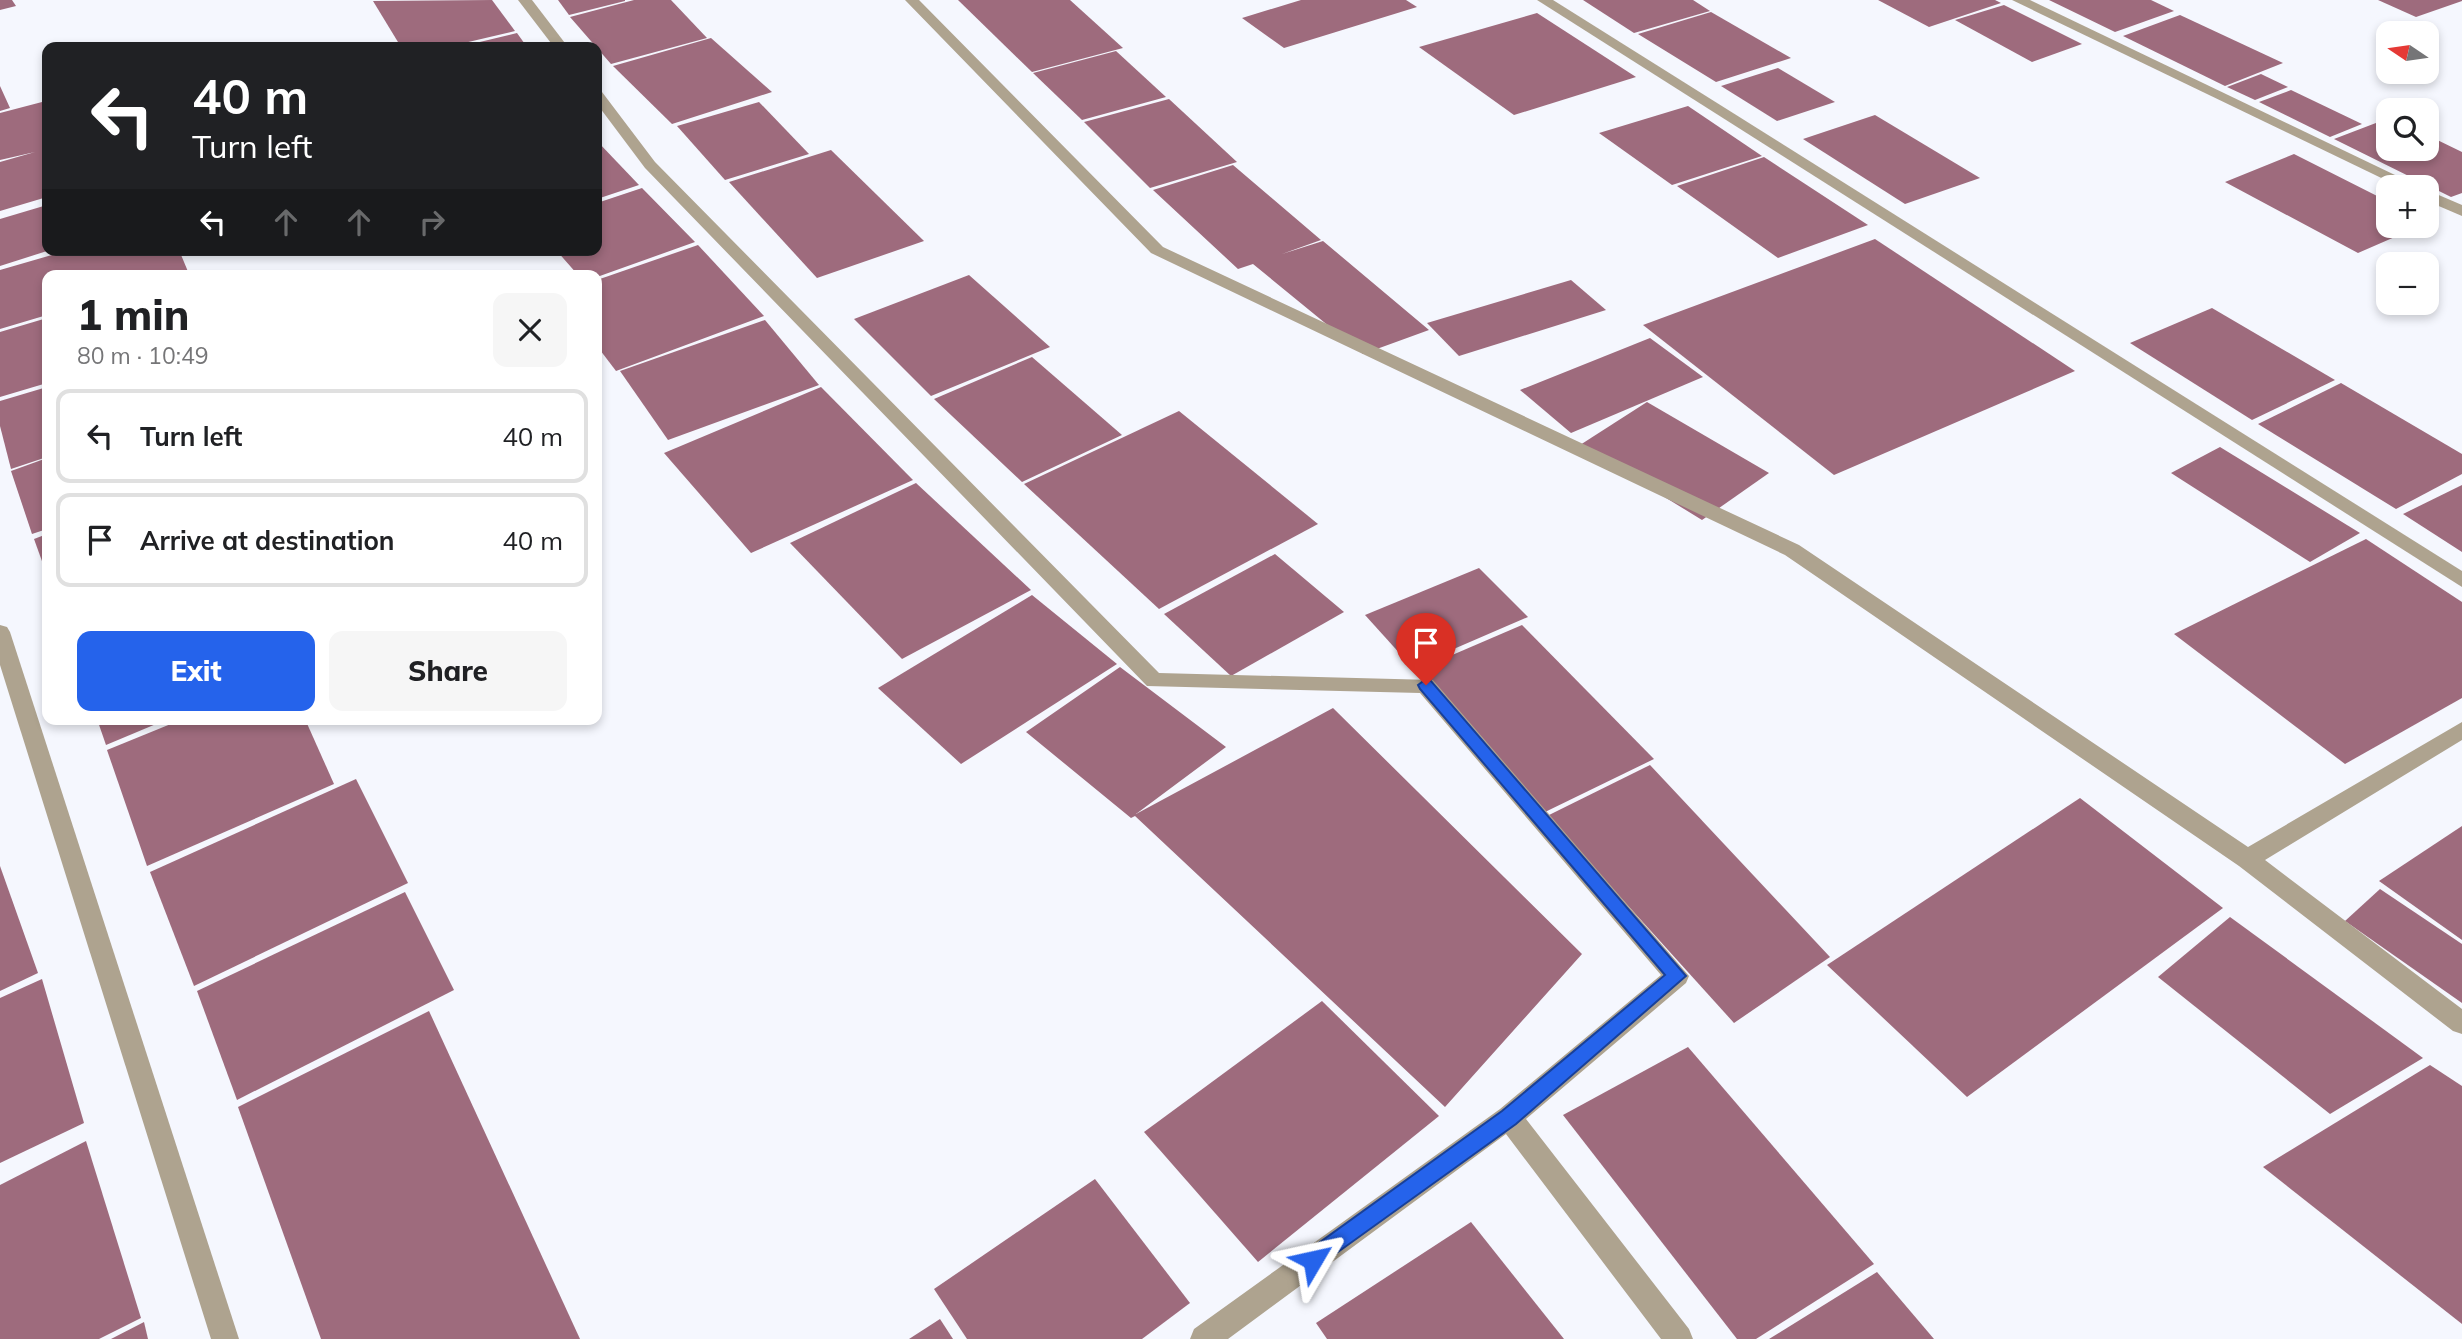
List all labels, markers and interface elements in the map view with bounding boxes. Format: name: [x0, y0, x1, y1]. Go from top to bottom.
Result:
north arrow: [2376, 21, 2440, 84]
map controls: [2376, 21, 2439, 315]
text: 40 m: [192, 65, 308, 126]
icon: left: [77, 70, 168, 161]
button: search: [2376, 98, 2439, 161]
text: Turn left: [192, 126, 312, 166]
button: +: [2376, 175, 2439, 238]
icon: left: [194, 203, 232, 241]
icon: ahead: [267, 203, 305, 241]
icon: ahead: [340, 203, 378, 241]
icon: right: [413, 203, 451, 241]
button: −: [2376, 252, 2439, 315]
text: 1 min: [77, 288, 190, 341]
button: close: [493, 293, 567, 367]
text: 80 m · 10:49: [77, 341, 209, 370]
icon: left: [81, 417, 119, 455]
text: Turn left: [140, 420, 242, 453]
text: 40 m: [502, 420, 563, 453]
icon: arrive: [81, 521, 119, 559]
text: Arrive at destination: [140, 524, 395, 557]
text: 40 m: [502, 524, 563, 557]
pin: [1396, 613, 1456, 685]
icon: arrive: [1407, 624, 1445, 662]
button: Exit: [77, 631, 315, 711]
button: Share: [329, 631, 567, 711]
position arrow: [1276, 1223, 1350, 1297]

